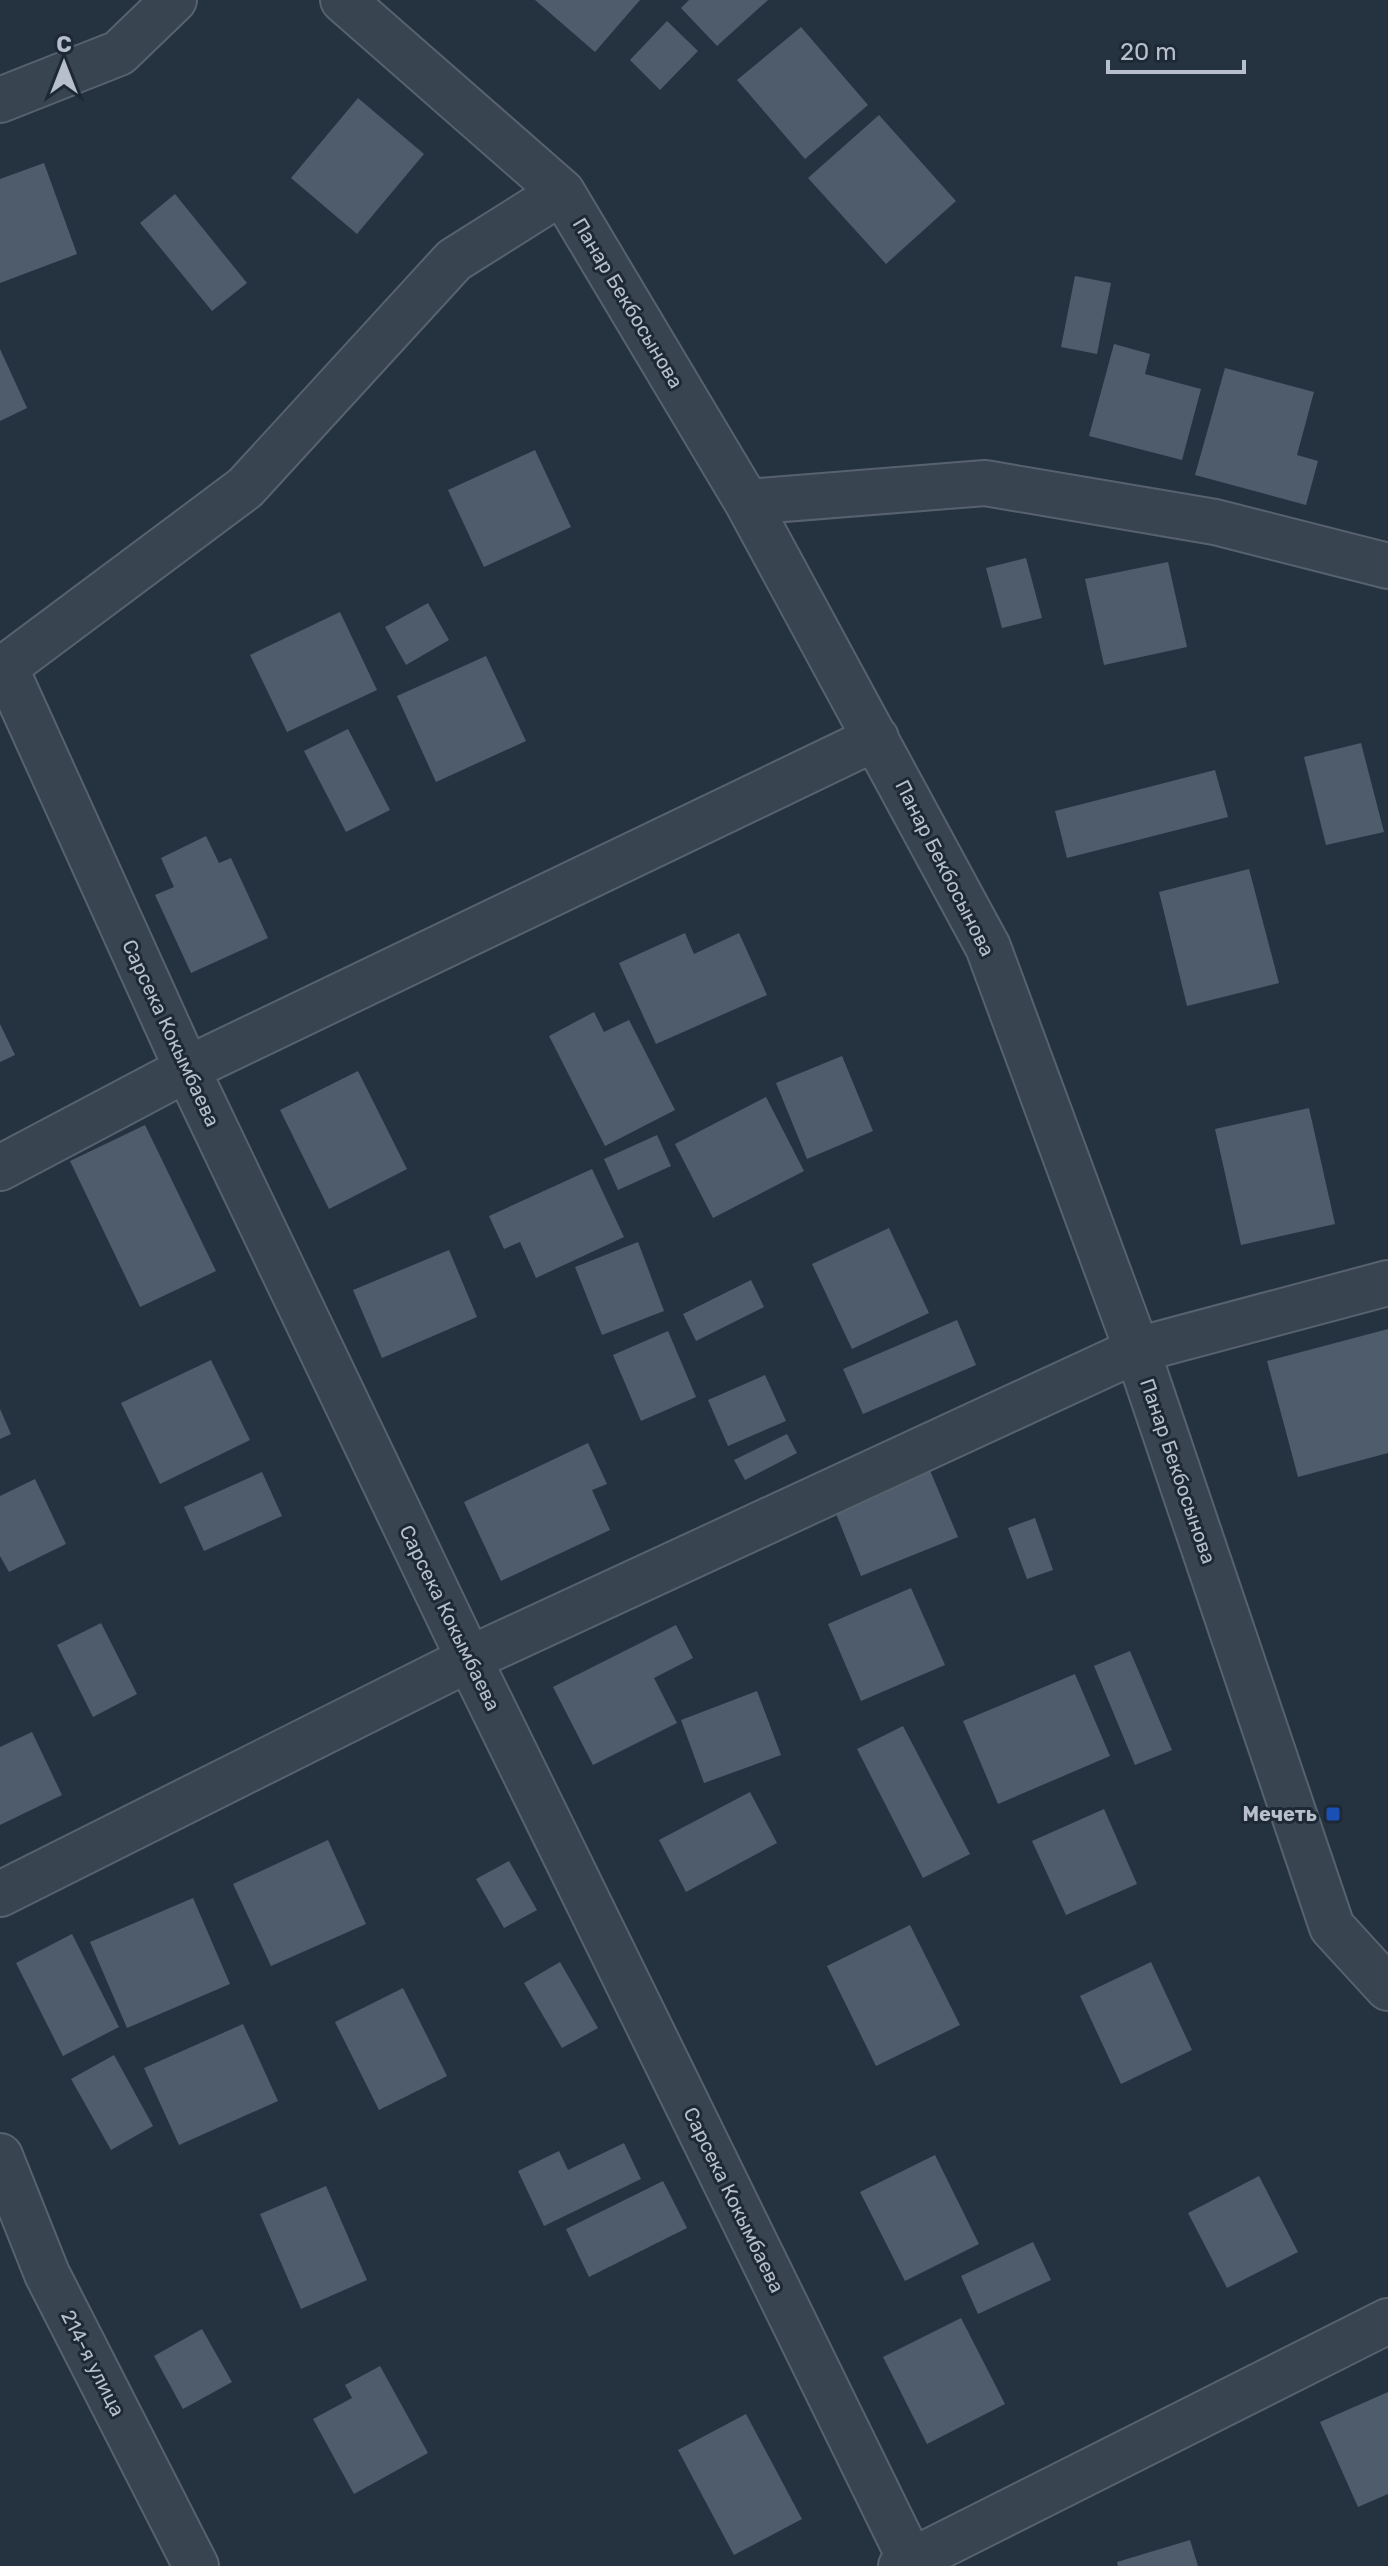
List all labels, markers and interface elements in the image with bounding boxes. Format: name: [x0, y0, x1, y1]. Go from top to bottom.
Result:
north arrow: [24, 24, 104, 104]
scale bar: [1108, 24, 1244, 74]
text: С: [56, 31, 72, 58]
text: 20 m: [1120, 38, 1177, 66]
street label: Панар Бекбосынова: [568, 214, 688, 392]
street label: Панар Бекбосынова: [890, 776, 1000, 960]
street label: Сарсека Кокымбаева: [117, 936, 225, 1130]
street label: Панар Бекбосынова: [1135, 1375, 1221, 1567]
street label: Сарсека Кокымбаева: [395, 1521, 505, 1715]
place label: Мечеть: [1242, 1802, 1317, 1826]
marker: Мечеть: [1324, 1805, 1342, 1823]
street label: Сарсека Кокымбаева: [679, 2103, 789, 2297]
street label: 214-я улица: [56, 2306, 130, 2420]

